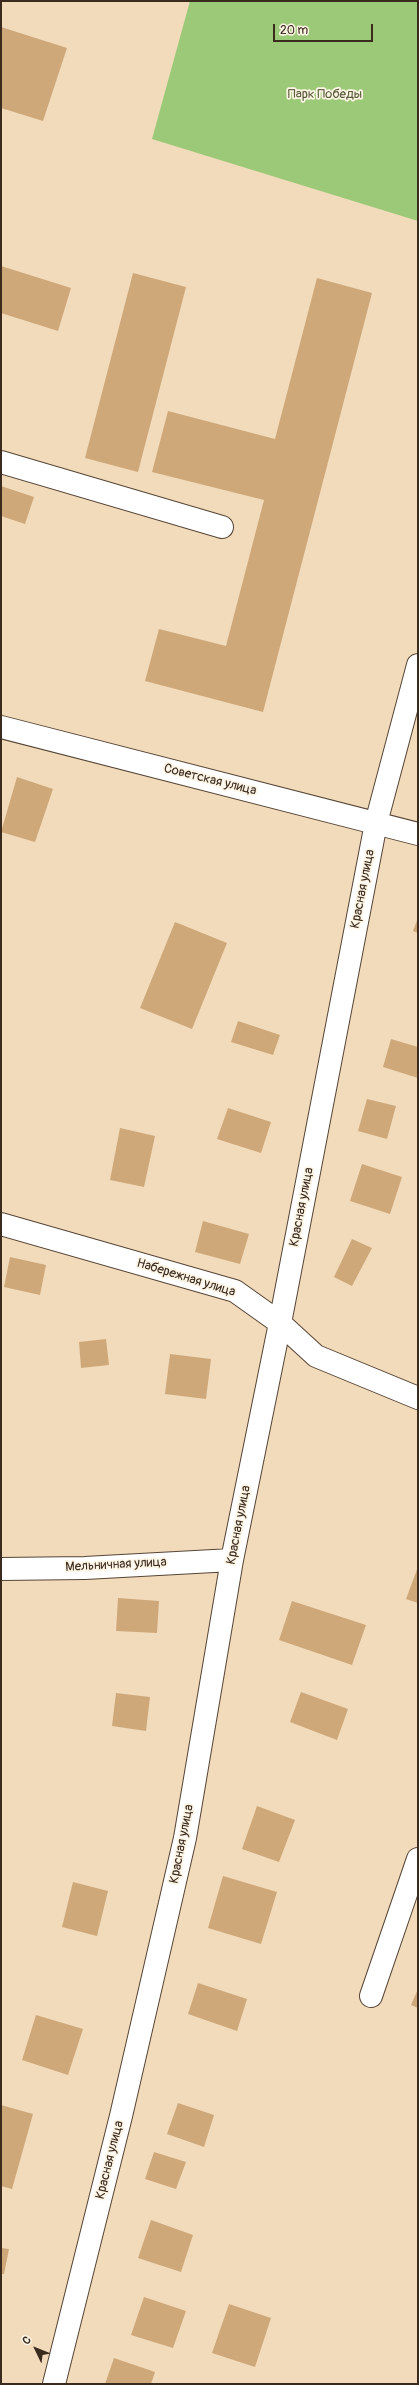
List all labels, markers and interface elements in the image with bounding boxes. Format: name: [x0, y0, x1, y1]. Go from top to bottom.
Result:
scale bar: [275, 16, 375, 42]
text: 20 m: [280, 23, 308, 38]
park label: Парк Победы: [288, 87, 362, 103]
street label: Советская улица: [162, 761, 258, 799]
street label: Красная улица: [348, 848, 378, 930]
street label: Красная улица: [287, 1166, 317, 1248]
street label: Набережная улица: [135, 1256, 237, 1300]
street label: Красная улица: [224, 1484, 254, 1566]
street label: Мельничная улица: [65, 1555, 167, 1575]
street label: Красная улица: [167, 1803, 197, 1885]
street label: Красная улица: [93, 2119, 127, 2201]
north arrow: [16, 2329, 56, 2369]
text: С: [20, 2334, 34, 2347]

